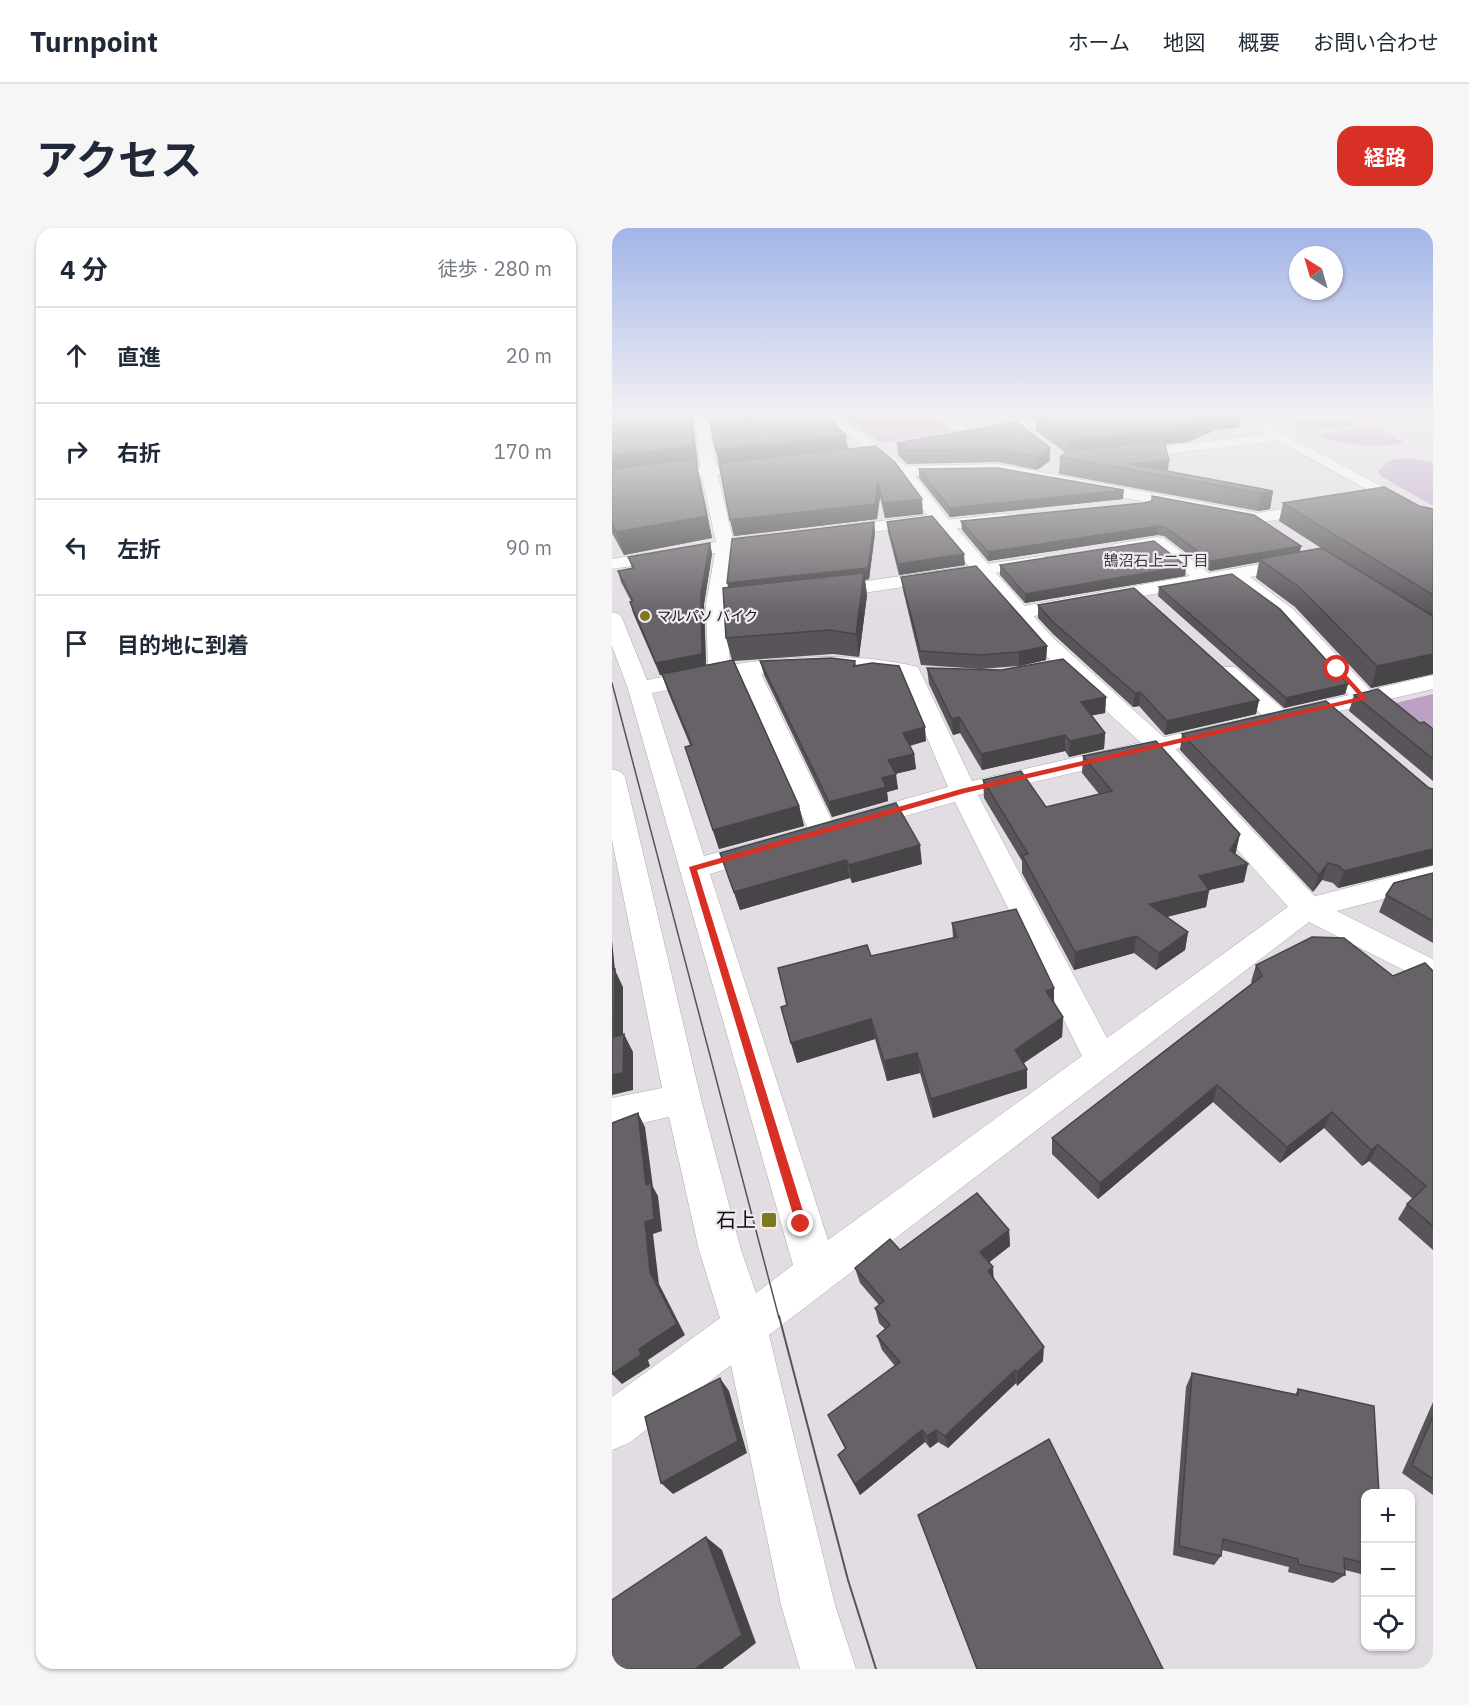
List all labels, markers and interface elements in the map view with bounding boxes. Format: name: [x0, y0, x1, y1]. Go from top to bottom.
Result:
text: Turnpoint: [30, 23, 158, 60]
text: ホーム: [1068, 28, 1130, 56]
text: 地図: [1163, 28, 1205, 56]
text: 概要: [1238, 28, 1280, 56]
text: お問い合わせ: [1313, 28, 1439, 56]
button: 経路: [1337, 126, 1433, 186]
text: アクセス: [36, 132, 202, 187]
north arrow: [1289, 246, 1343, 300]
text: 4 分: [60, 252, 108, 286]
text: 徒歩 · 280 m: [438, 255, 552, 282]
icon: ahead: [60, 339, 93, 372]
text: 直進: [117, 342, 161, 371]
text: 20 m: [506, 342, 552, 369]
icon: right: [60, 435, 93, 468]
text: 右折: [117, 438, 161, 467]
text: 170 m: [494, 438, 552, 465]
icon: left: [60, 531, 93, 564]
text: 左折: [117, 534, 161, 563]
text: 90 m: [506, 534, 552, 561]
district label: 鵠沼石上二丁目: [1103, 551, 1209, 570]
place label: マルパソ バイク: [657, 607, 758, 625]
marker: マルパソ バイク: [638, 609, 652, 623]
icon: arrive: [60, 627, 93, 660]
text: 目的地に到着: [117, 630, 249, 659]
route start: [1323, 655, 1349, 681]
place label: 石上: [716, 1206, 756, 1233]
route end: [787, 1210, 813, 1236]
marker: 石上: [760, 1211, 778, 1229]
map controls: [1361, 1489, 1415, 1651]
button: +: [1361, 1489, 1415, 1543]
button: −: [1361, 1543, 1415, 1597]
button: locate: [1361, 1597, 1415, 1651]

